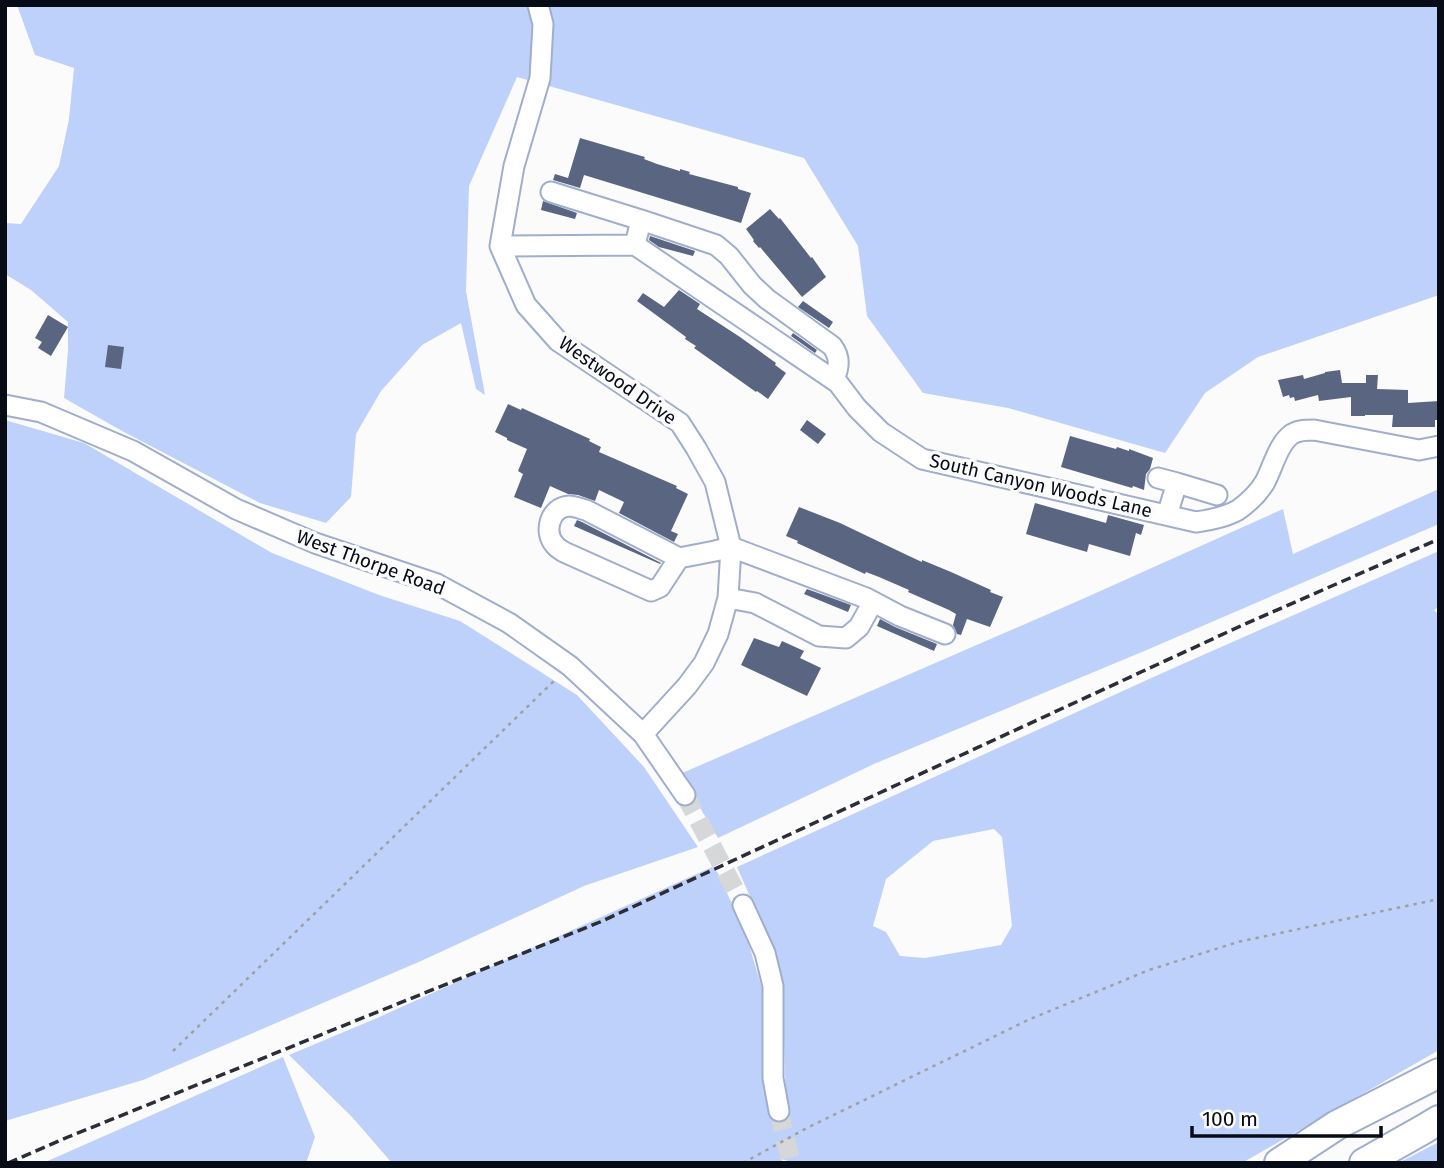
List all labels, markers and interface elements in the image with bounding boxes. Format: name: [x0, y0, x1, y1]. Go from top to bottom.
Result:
street label: Westwood Drive: [554, 331, 681, 430]
street label: South Canyon Woods Lane: [927, 449, 1155, 522]
street label: West Thorpe Road: [293, 525, 448, 600]
scale bar: [1192, 1094, 1381, 1138]
text: 100 m: [1202, 1106, 1258, 1132]

